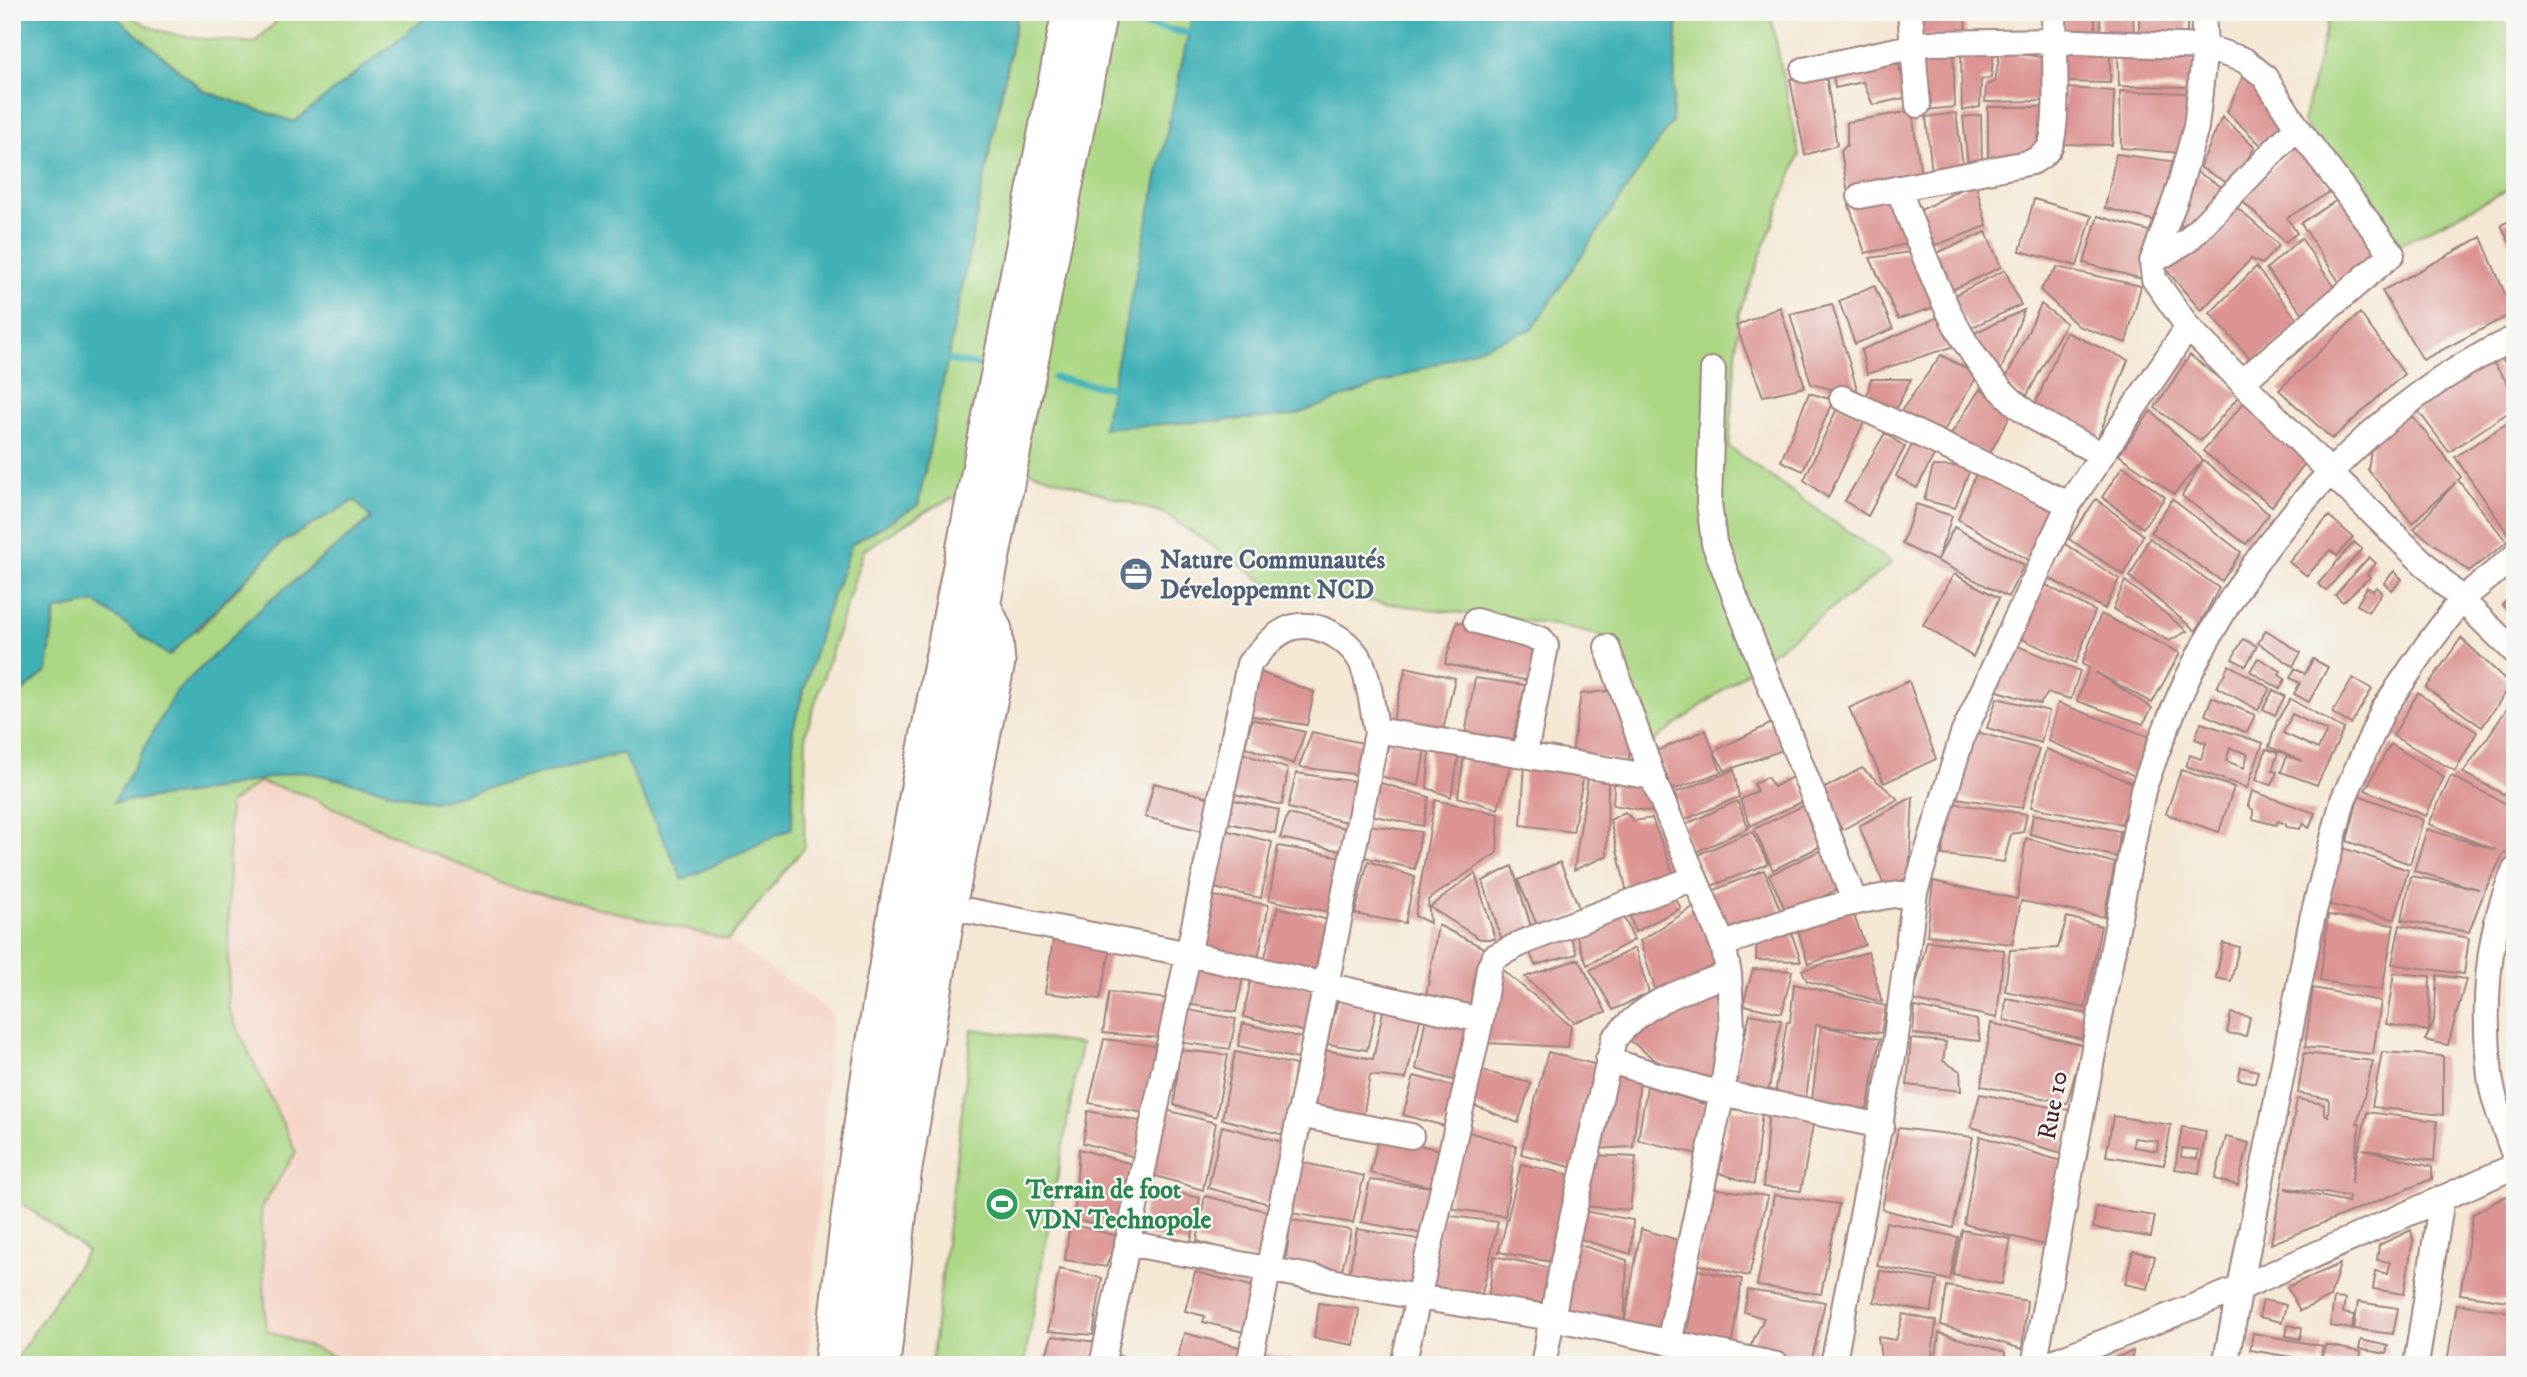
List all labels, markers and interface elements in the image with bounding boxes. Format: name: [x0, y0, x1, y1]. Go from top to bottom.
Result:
place label: Nature Communautés Développemnt NCD: [1160, 544, 1385, 607]
office icon: Nature Communautés Développemnt NCD: [1117, 555, 1155, 593]
street label: Rue 10: [2031, 1068, 2076, 1143]
place label: Terrain de foot VDN Technopole: [1025, 1174, 1212, 1237]
sports icon: Terrain de foot VDN Technopole: [983, 1185, 1021, 1223]

